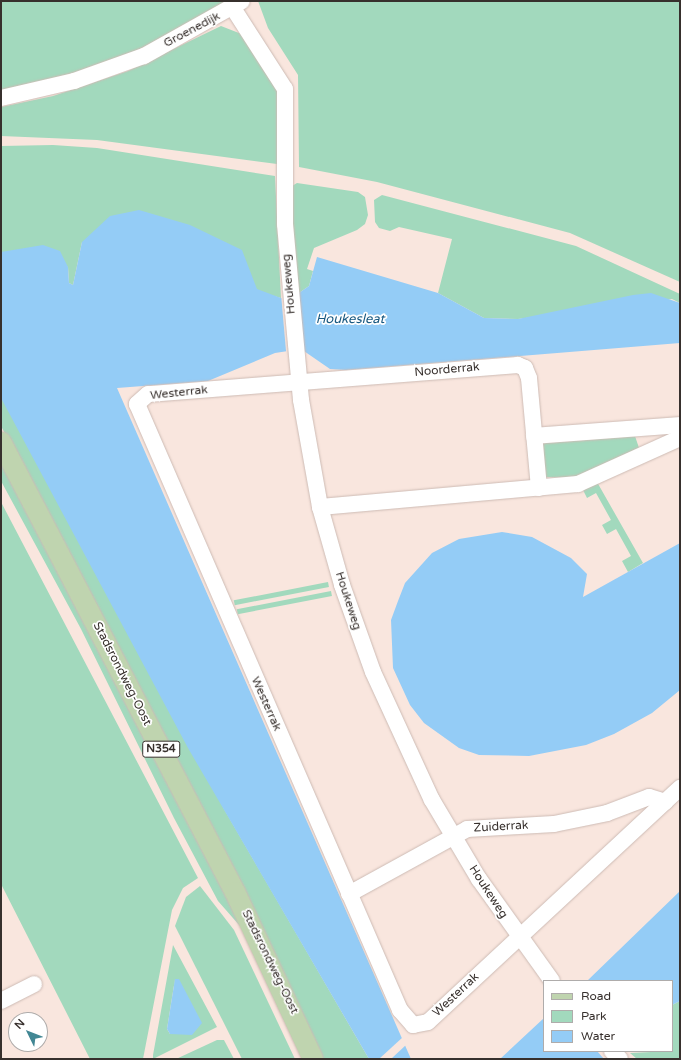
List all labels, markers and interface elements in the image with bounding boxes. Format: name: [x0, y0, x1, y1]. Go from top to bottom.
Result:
street label: Groenedijk: [161, 9, 223, 51]
street label: Houkeweg: [279, 253, 299, 315]
water label: Houkesleat: [316, 311, 384, 327]
street label: Noorderrak: [414, 360, 480, 380]
street label: Westerrak: [149, 383, 209, 403]
street label: Houkeweg: [332, 570, 364, 632]
street label: Stadsrondweg-Oost: [90, 620, 154, 728]
street label: Westerrak: [248, 675, 284, 733]
road number: N354: [142, 740, 180, 758]
street label: Zuiderrak: [473, 818, 529, 836]
street label: Houkeweg: [466, 863, 510, 921]
street label: Stadsrondweg-Oost: [239, 908, 301, 1016]
street label: Westerrak: [430, 970, 482, 1020]
legend: [543, 980, 673, 1052]
text: Road: [581, 989, 611, 1003]
text: Park: [581, 1009, 607, 1023]
north arrow: [8, 1012, 48, 1052]
text: N: [12, 1016, 27, 1032]
text: Water: [581, 1029, 615, 1043]

